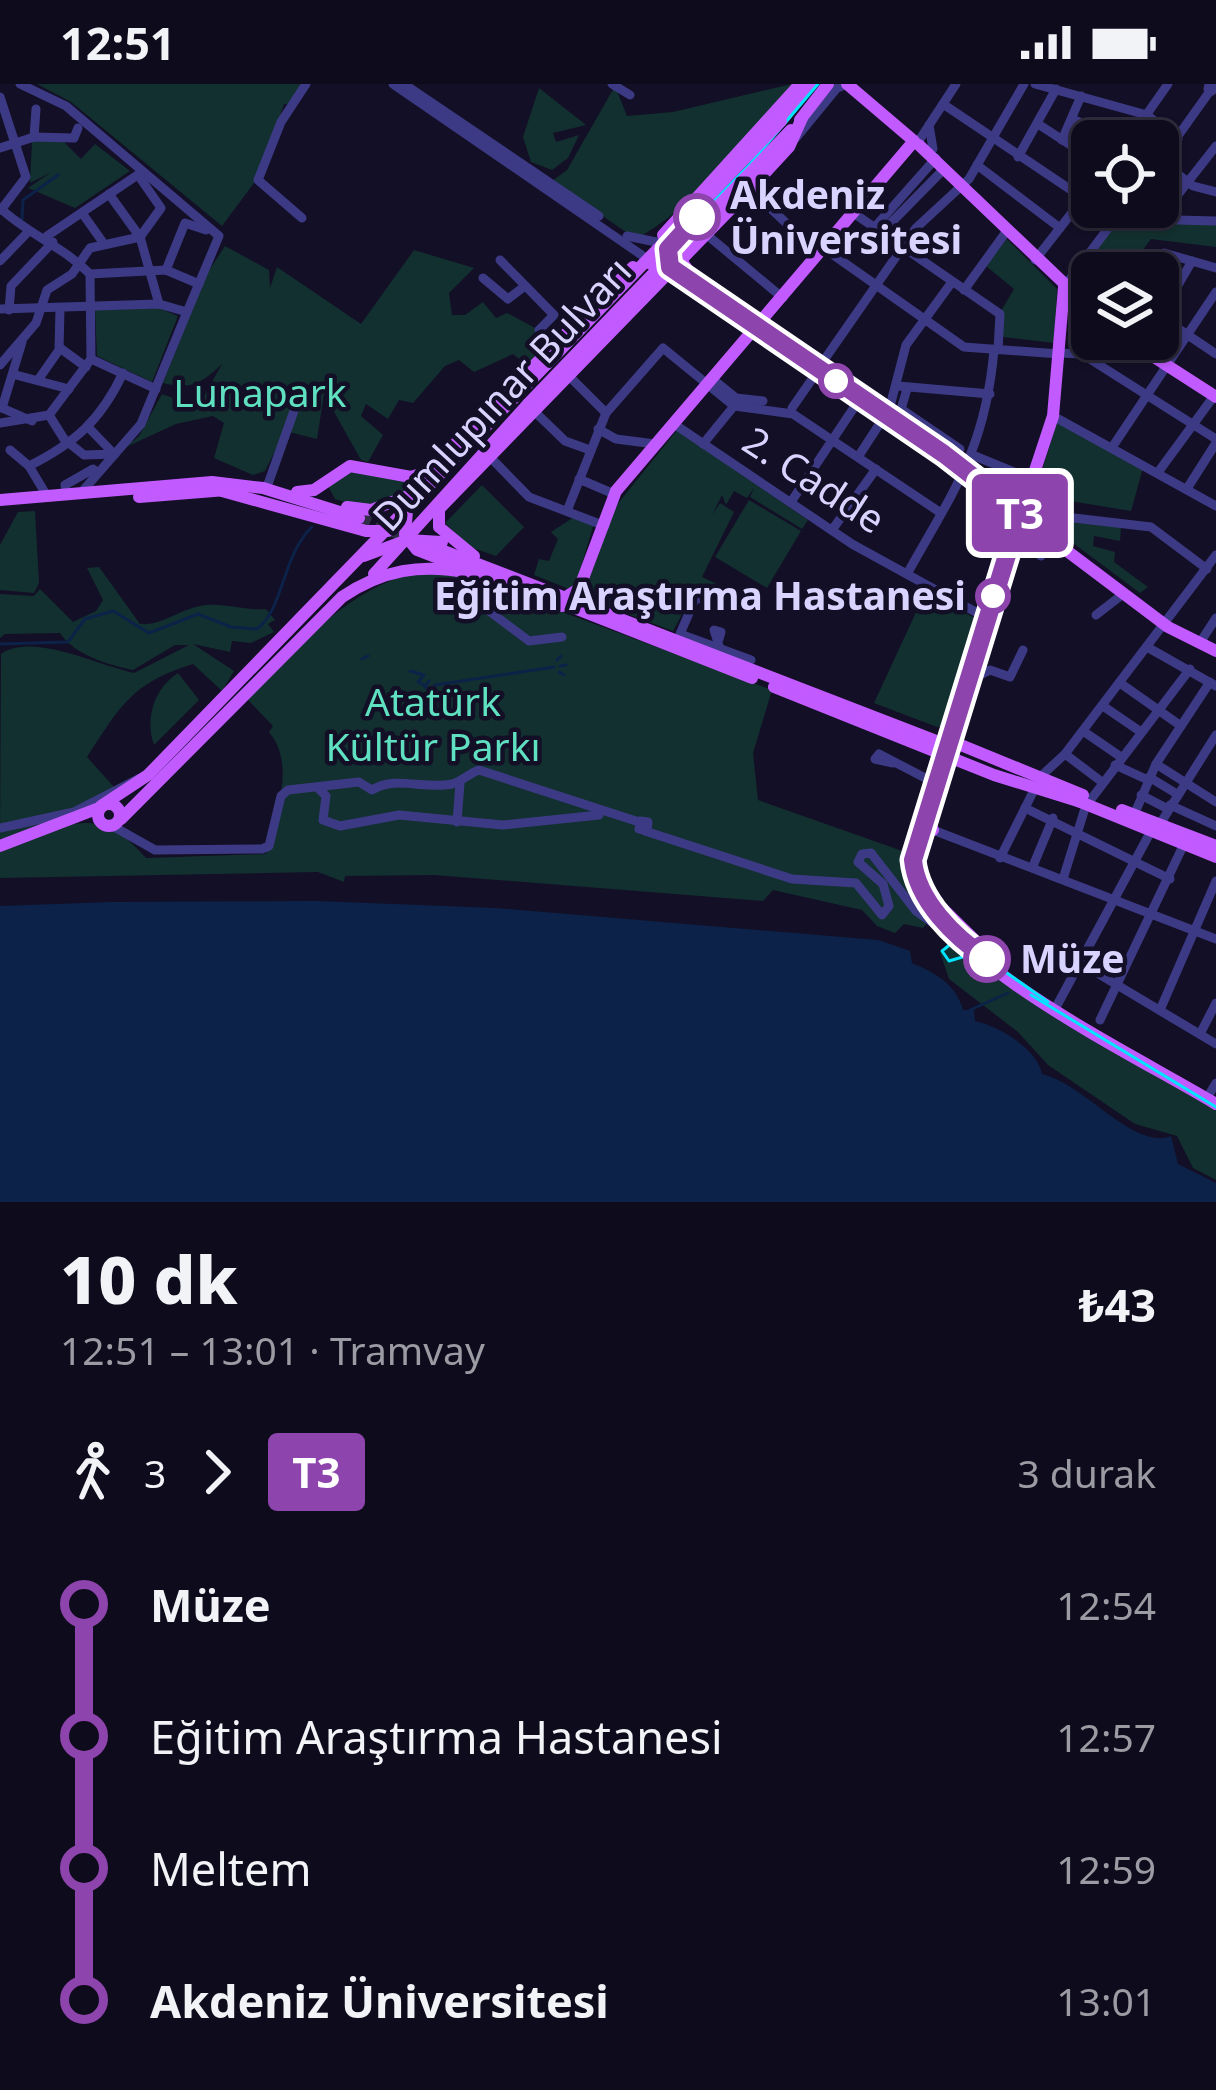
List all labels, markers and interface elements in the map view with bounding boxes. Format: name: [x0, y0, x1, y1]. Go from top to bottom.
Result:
text: 12:51: [60, 12, 176, 73]
map controls: [1071, 120, 1179, 360]
button: locate: [1071, 120, 1179, 228]
place label: Akdeniz Üniversitesi: [730, 167, 962, 265]
marker: Akdeniz Üniversitesi: [675, 195, 719, 239]
street label: Dumlupınar Bulvarı: [360, 244, 642, 542]
button: layers: [1071, 252, 1179, 360]
park label: Lunapark: [173, 365, 347, 418]
unlabelled marker: [820, 365, 852, 397]
street label: 2. Cadde: [734, 413, 896, 544]
line badge: T3: [966, 474, 1074, 552]
text: T3: [996, 484, 1044, 541]
place label: Eğitim Araştırma Hastanesi: [434, 568, 966, 621]
marker: Eğitim Araştırma Hastanesi: [977, 580, 1009, 612]
park label: Atatürk Kültür Parkı: [325, 674, 541, 772]
place label: Müze: [1020, 931, 1125, 984]
marker: Müze: [965, 937, 1009, 981]
text: 10 dk: [60, 1233, 238, 1323]
text: ₺43: [1079, 1274, 1156, 1335]
text: 12:51 – 13:01 · Tramvay: [60, 1323, 485, 1376]
icon: walk: [60, 1439, 126, 1505]
icon: forward: [184, 1439, 250, 1505]
text: T3: [292, 1443, 341, 1500]
text: 3: [144, 1446, 166, 1499]
text: 3 durak: [1017, 1446, 1156, 1499]
text: Müze: [150, 1574, 271, 1635]
text: 12:54: [1056, 1578, 1156, 1631]
text: Eğitim Araştırma Hastanesi: [150, 1706, 723, 1767]
text: 12:57: [1056, 1710, 1156, 1763]
text: Meltem: [150, 1838, 312, 1899]
text: 12:59: [1056, 1842, 1156, 1895]
text: Akdeniz Üniversitesi: [150, 1970, 609, 2031]
text: 13:01: [1056, 1974, 1156, 2027]

